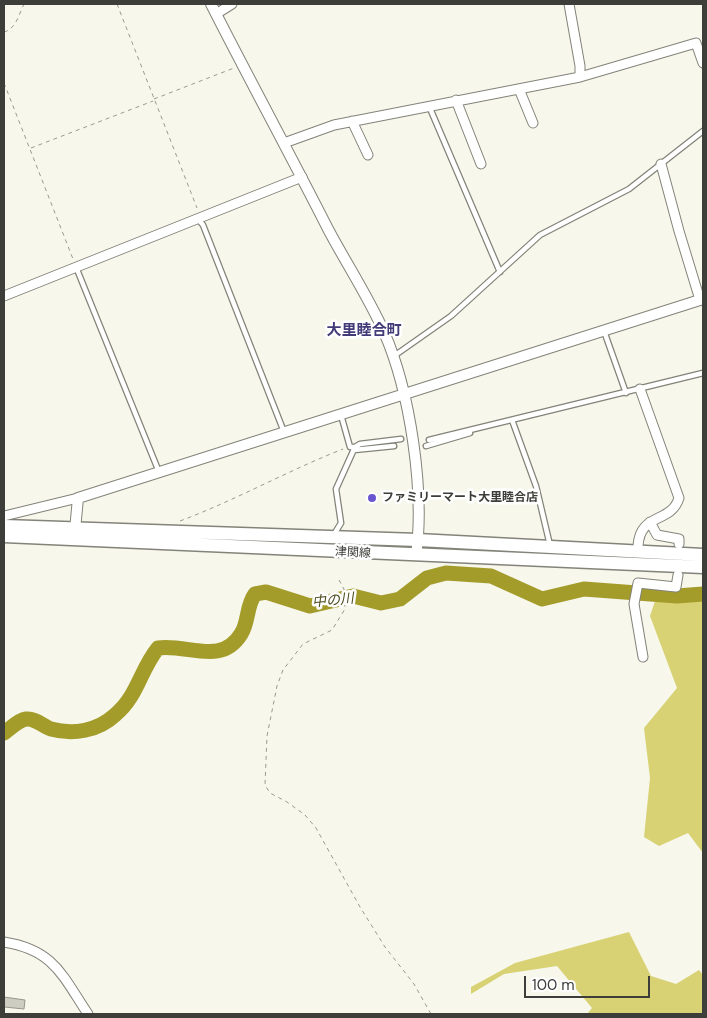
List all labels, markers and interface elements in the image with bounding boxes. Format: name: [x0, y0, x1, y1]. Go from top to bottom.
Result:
district label: 大里睦合町: [327, 322, 401, 340]
place label: ファミリーマート大里睦合店: [382, 491, 538, 505]
marker: ファミリーマート大里睦合店: [366, 492, 378, 504]
street label: 津関線: [335, 545, 371, 561]
water label: 中の川: [311, 590, 355, 612]
scale bar: [527, 966, 653, 998]
text: 100 m: [532, 975, 575, 995]

